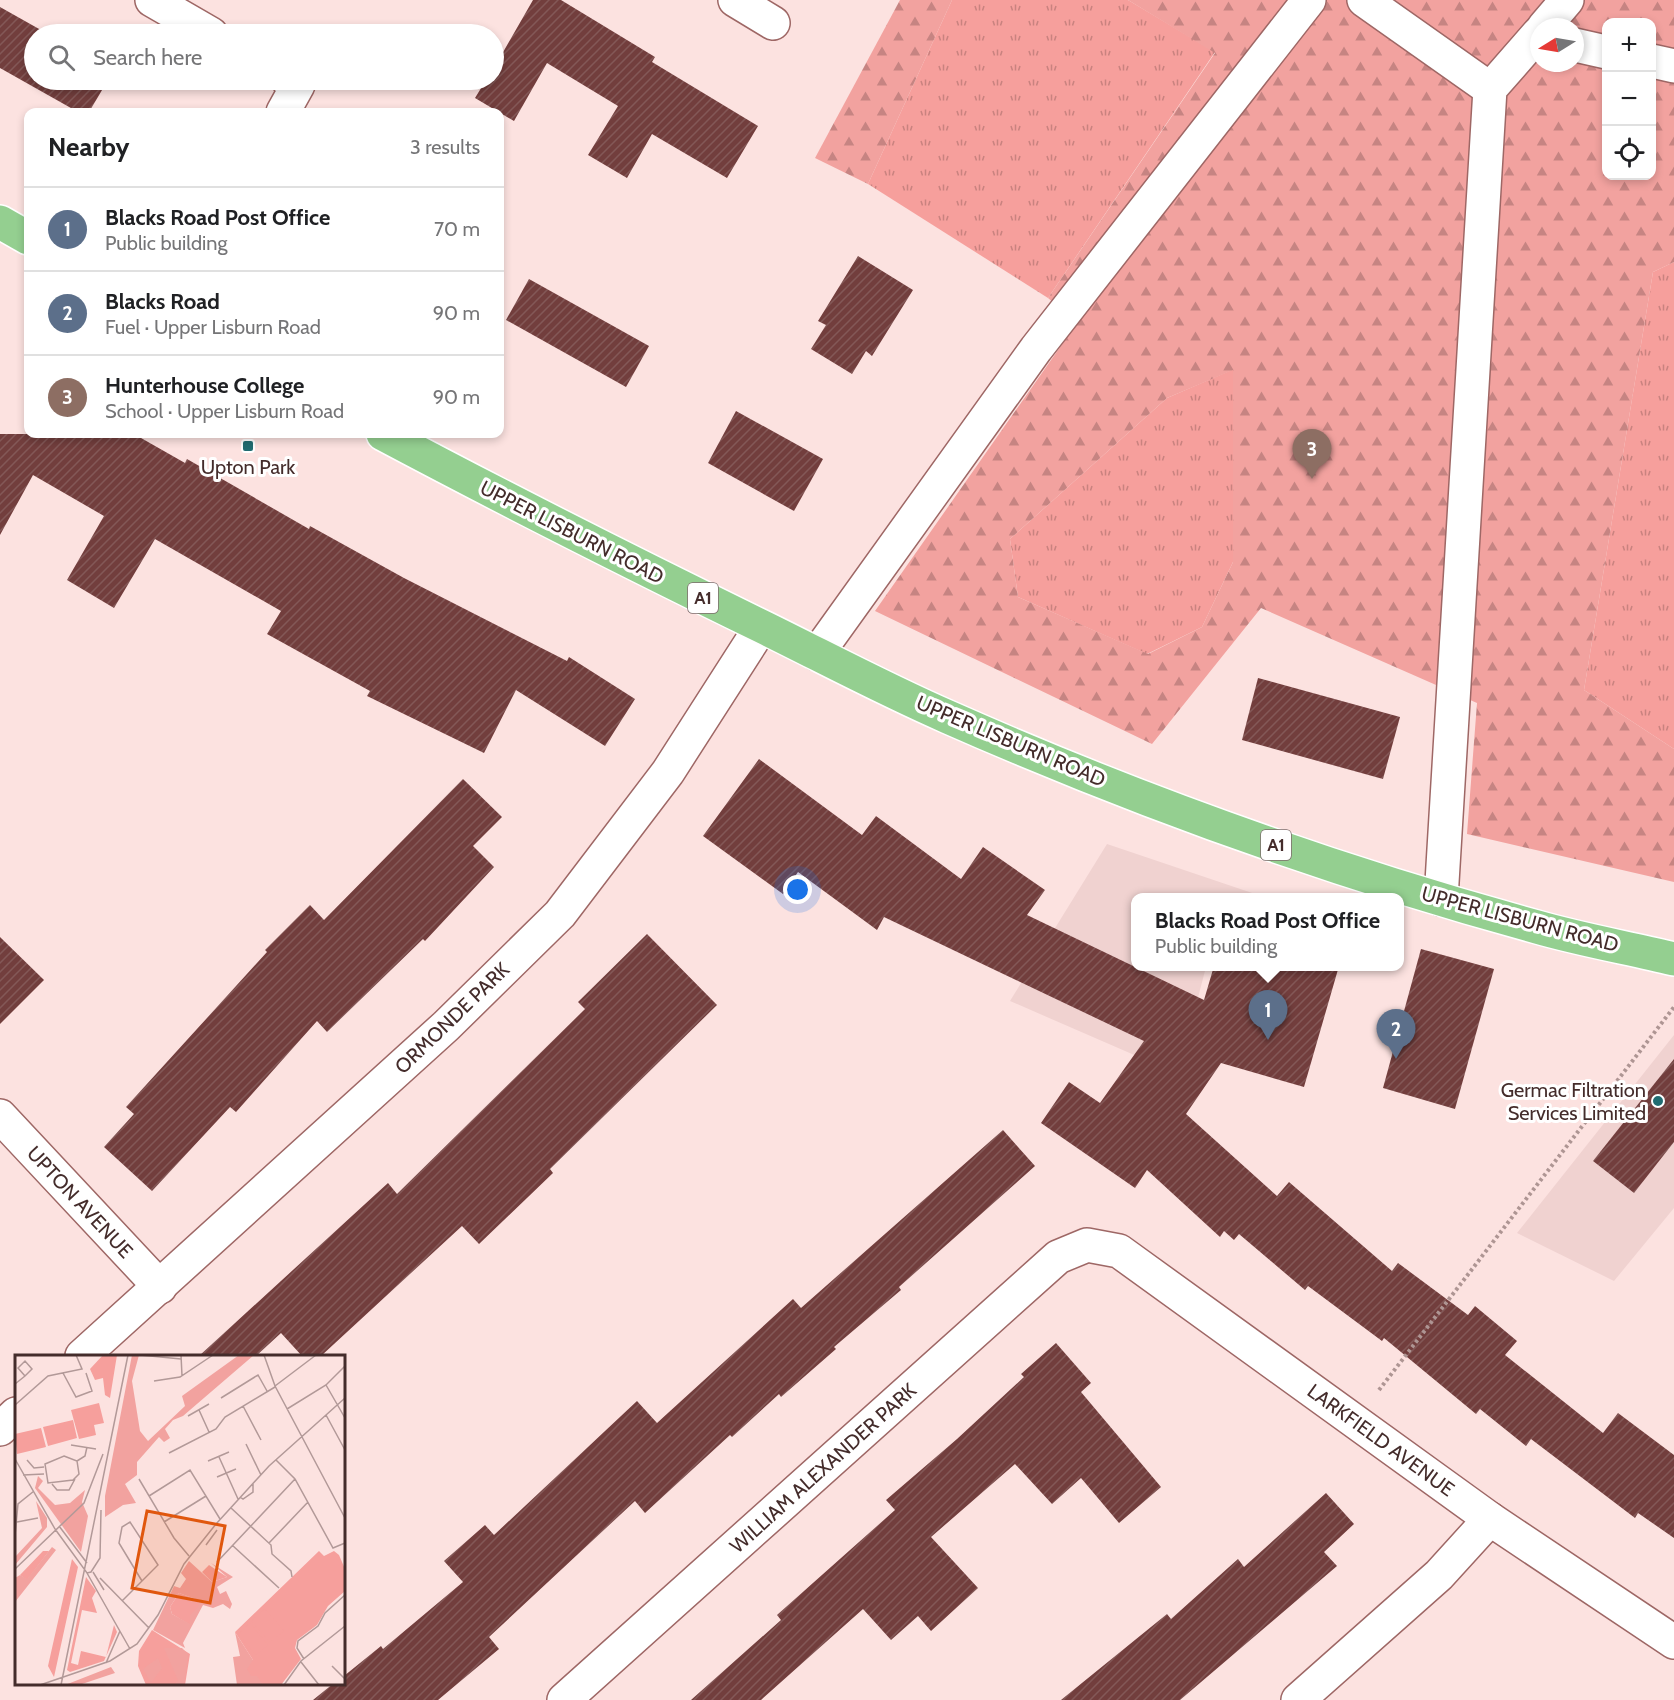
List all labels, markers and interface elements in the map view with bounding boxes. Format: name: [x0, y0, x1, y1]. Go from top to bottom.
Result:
north arrow: [1530, 18, 1584, 72]
map controls: [1602, 18, 1656, 180]
button: +: [1602, 18, 1656, 72]
search box: [24, 24, 504, 90]
icon: search: [45, 41, 78, 74]
text: Search here: [93, 44, 202, 71]
button: −: [1602, 72, 1656, 126]
button: locate: [1602, 126, 1656, 180]
text: Nearby: [48, 131, 129, 163]
text: 3 results: [410, 135, 480, 159]
text: Blacks Road Post Office: [105, 204, 330, 231]
text: 1: [64, 217, 71, 241]
text: 70 m: [434, 217, 480, 241]
text: Public building: [105, 231, 227, 255]
text: Blacks Road: [105, 288, 220, 315]
text: 2: [62, 301, 73, 325]
text: 90 m: [433, 301, 480, 325]
text: Fuel · Upper Lisburn Road: [105, 315, 321, 339]
text: Hunterhouse College: [105, 372, 304, 399]
text: 3: [62, 385, 73, 409]
text: 90 m: [433, 385, 480, 409]
text: School · Upper Lisburn Road: [105, 399, 344, 423]
pin: 3: [1292, 430, 1332, 479]
marker: Upton Park: [241, 439, 255, 453]
place label: Upton Park: [201, 455, 295, 479]
street label: UPPER LISBURN ROAD: [476, 475, 668, 589]
road number: A1: [688, 583, 718, 613]
street label: UPPER LISBURN ROAD: [913, 690, 1109, 792]
road number: A1: [1261, 830, 1291, 860]
your location: [783, 875, 812, 904]
street label: UPPER LISBURN ROAD: [1419, 881, 1621, 957]
popup: [1131, 893, 1404, 971]
text: Blacks Road Post Office: [1155, 907, 1380, 934]
text: Public building: [1155, 934, 1277, 958]
street label: ORMONDE PARK: [390, 957, 515, 1079]
pin: 1: [1248, 990, 1288, 1040]
pin: 2: [1376, 1010, 1416, 1059]
place label: Germac Filtration Services Limited: [1501, 1078, 1646, 1125]
marker: Germac Filtration Services Limited: [1651, 1094, 1665, 1108]
street label: UPTON AVENUE: [22, 1141, 138, 1263]
inset map: [15, 1355, 345, 1685]
street label: WILLIAM ALEXANDER PARK: [725, 1378, 922, 1558]
street label: LARKFIELD AVENUE: [1303, 1379, 1459, 1501]

